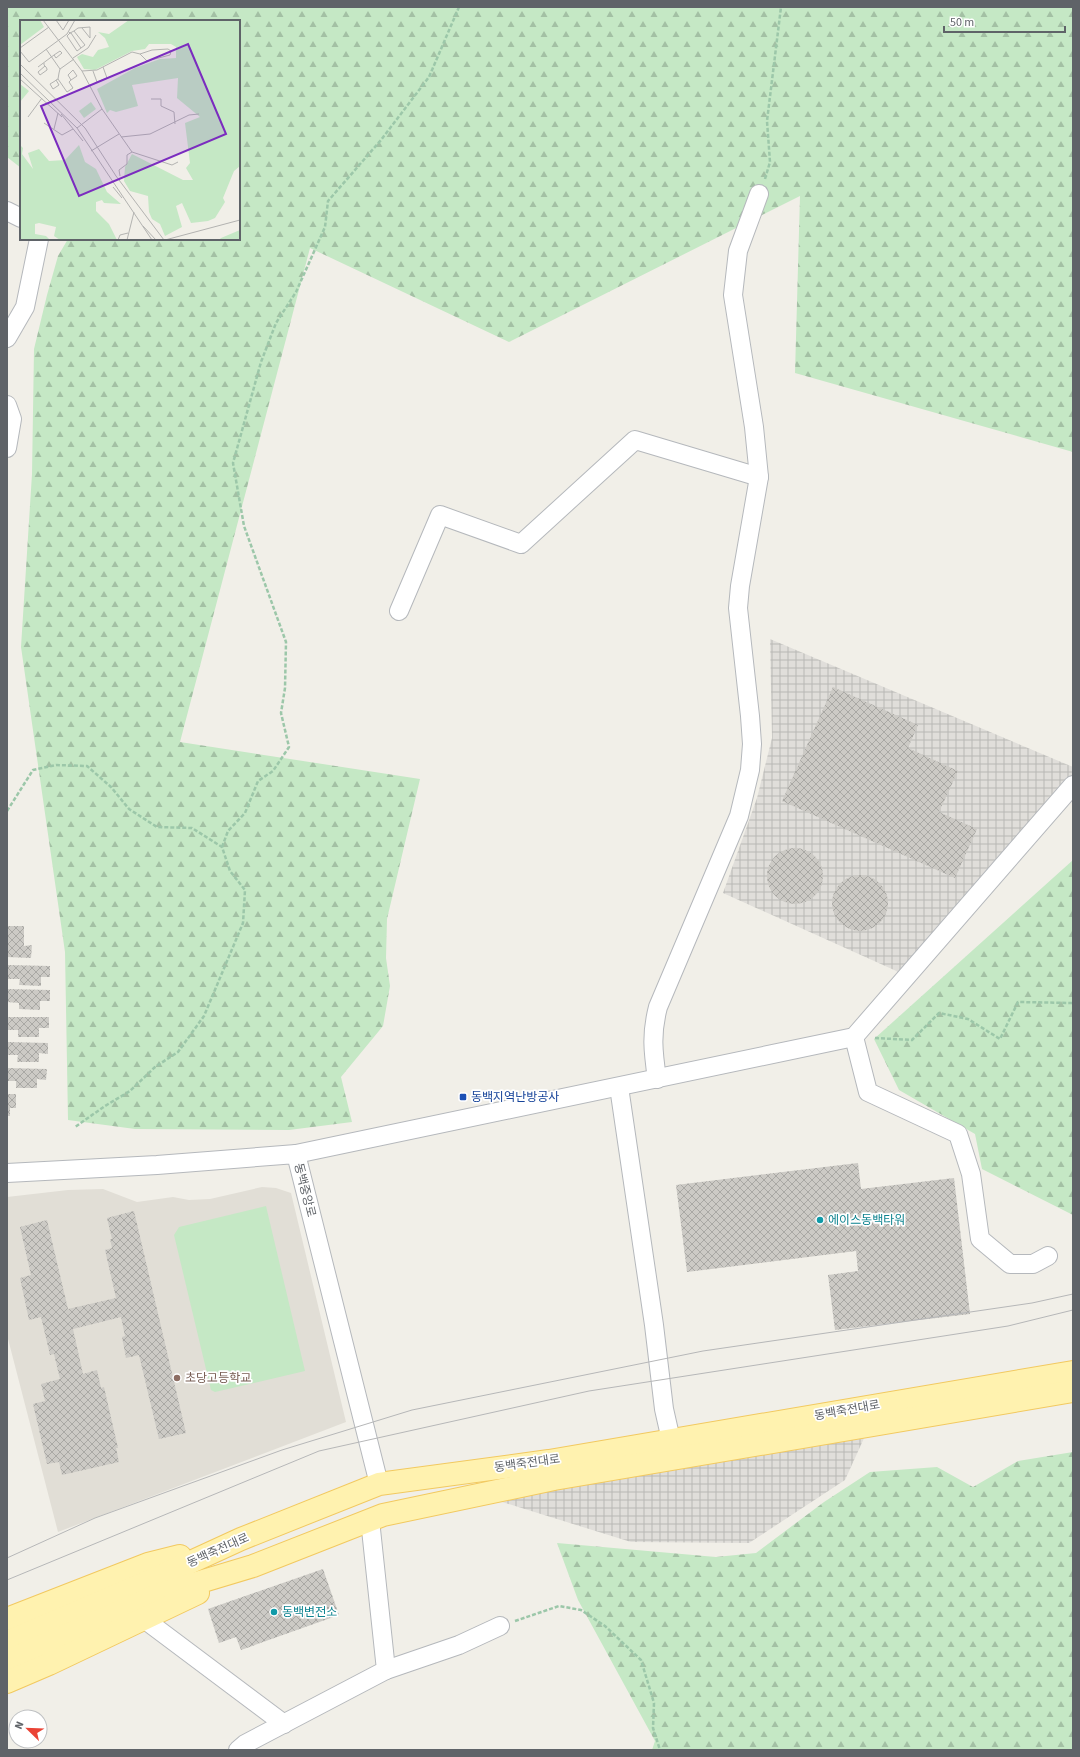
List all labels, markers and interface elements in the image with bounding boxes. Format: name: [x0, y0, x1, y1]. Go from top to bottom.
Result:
scale bar: [944, 8, 1065, 34]
text: 50 m: [950, 14, 974, 31]
inset map: [20, 20, 240, 240]
place label: 동백지역난방공사: [471, 1089, 559, 1106]
marker: 동백지역난방공사: [458, 1092, 468, 1102]
street label: 동백중앙로: [290, 1161, 319, 1219]
place label: 에이스동백타워: [828, 1212, 905, 1229]
marker: 에이스동백타워: [815, 1215, 825, 1225]
place label: 초당고등학교: [185, 1370, 251, 1387]
marker: 초당고등학교: [172, 1373, 182, 1383]
street label: 동백죽전대로: [813, 1396, 881, 1425]
street label: 동백죽전대로: [493, 1450, 561, 1477]
street label: 동백죽전대로: [184, 1529, 252, 1572]
place label: 동백변전소: [282, 1604, 337, 1621]
marker: 동백변전소: [269, 1607, 279, 1617]
north arrow: [8, 1709, 48, 1749]
text: N: [11, 1719, 28, 1732]

